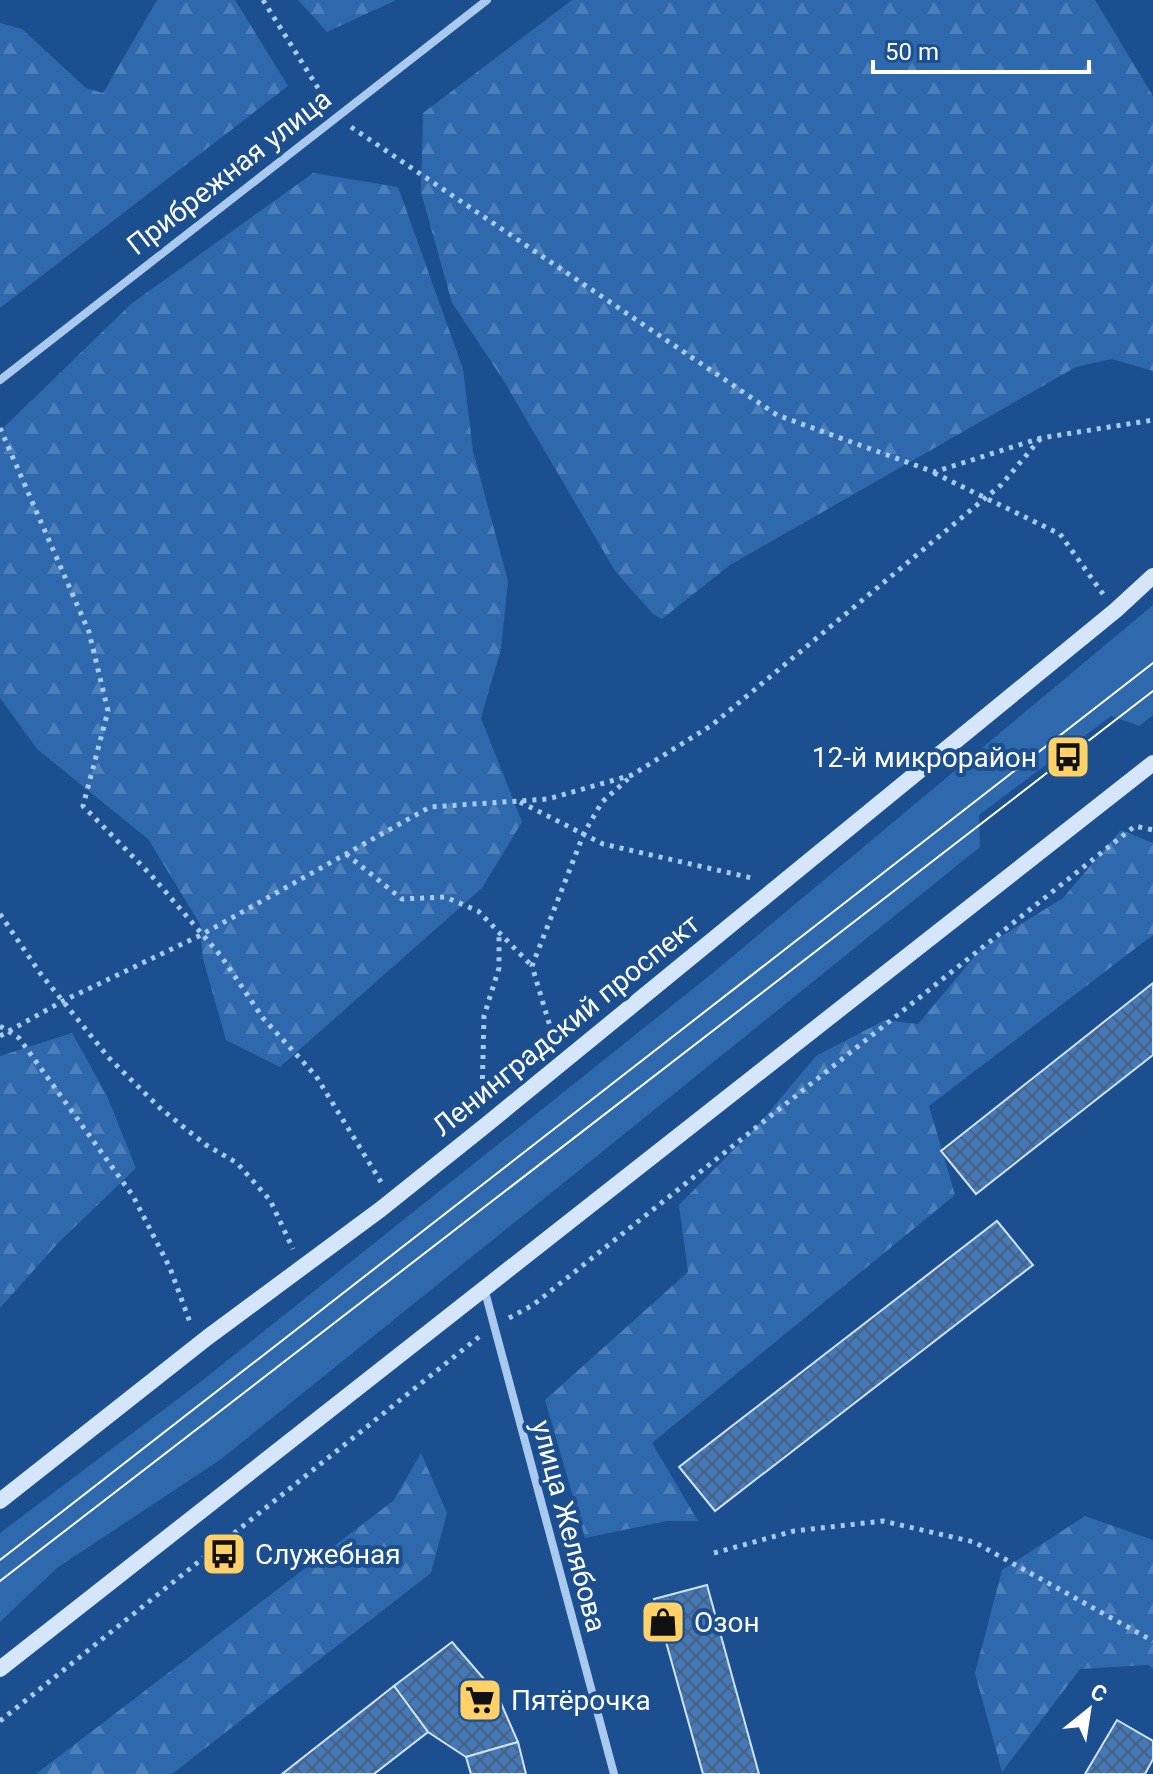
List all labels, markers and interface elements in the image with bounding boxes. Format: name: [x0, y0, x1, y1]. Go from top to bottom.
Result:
scale bar: [873, 24, 1089, 74]
text: 50 m: [885, 38, 939, 66]
street label: Прибрежная улица: [120, 82, 338, 262]
bus stop icon: 12-й микрорайон: [1044, 733, 1092, 781]
place label: 12-й микрорайон: [812, 741, 1037, 774]
street label: Ленинградский проспект: [426, 907, 706, 1143]
street label: улица Желябова: [525, 1416, 613, 1636]
bus stop icon: Служебная: [200, 1530, 248, 1578]
place label: Служебная: [255, 1538, 401, 1571]
shop icon: Озон: [639, 1598, 687, 1646]
place label: Озон: [694, 1606, 760, 1639]
north arrow: [1049, 1670, 1129, 1750]
supermarket icon: Пятёрочка: [456, 1676, 504, 1724]
text: С: [1086, 1679, 1111, 1708]
place label: Пятёрочка: [511, 1684, 651, 1717]

